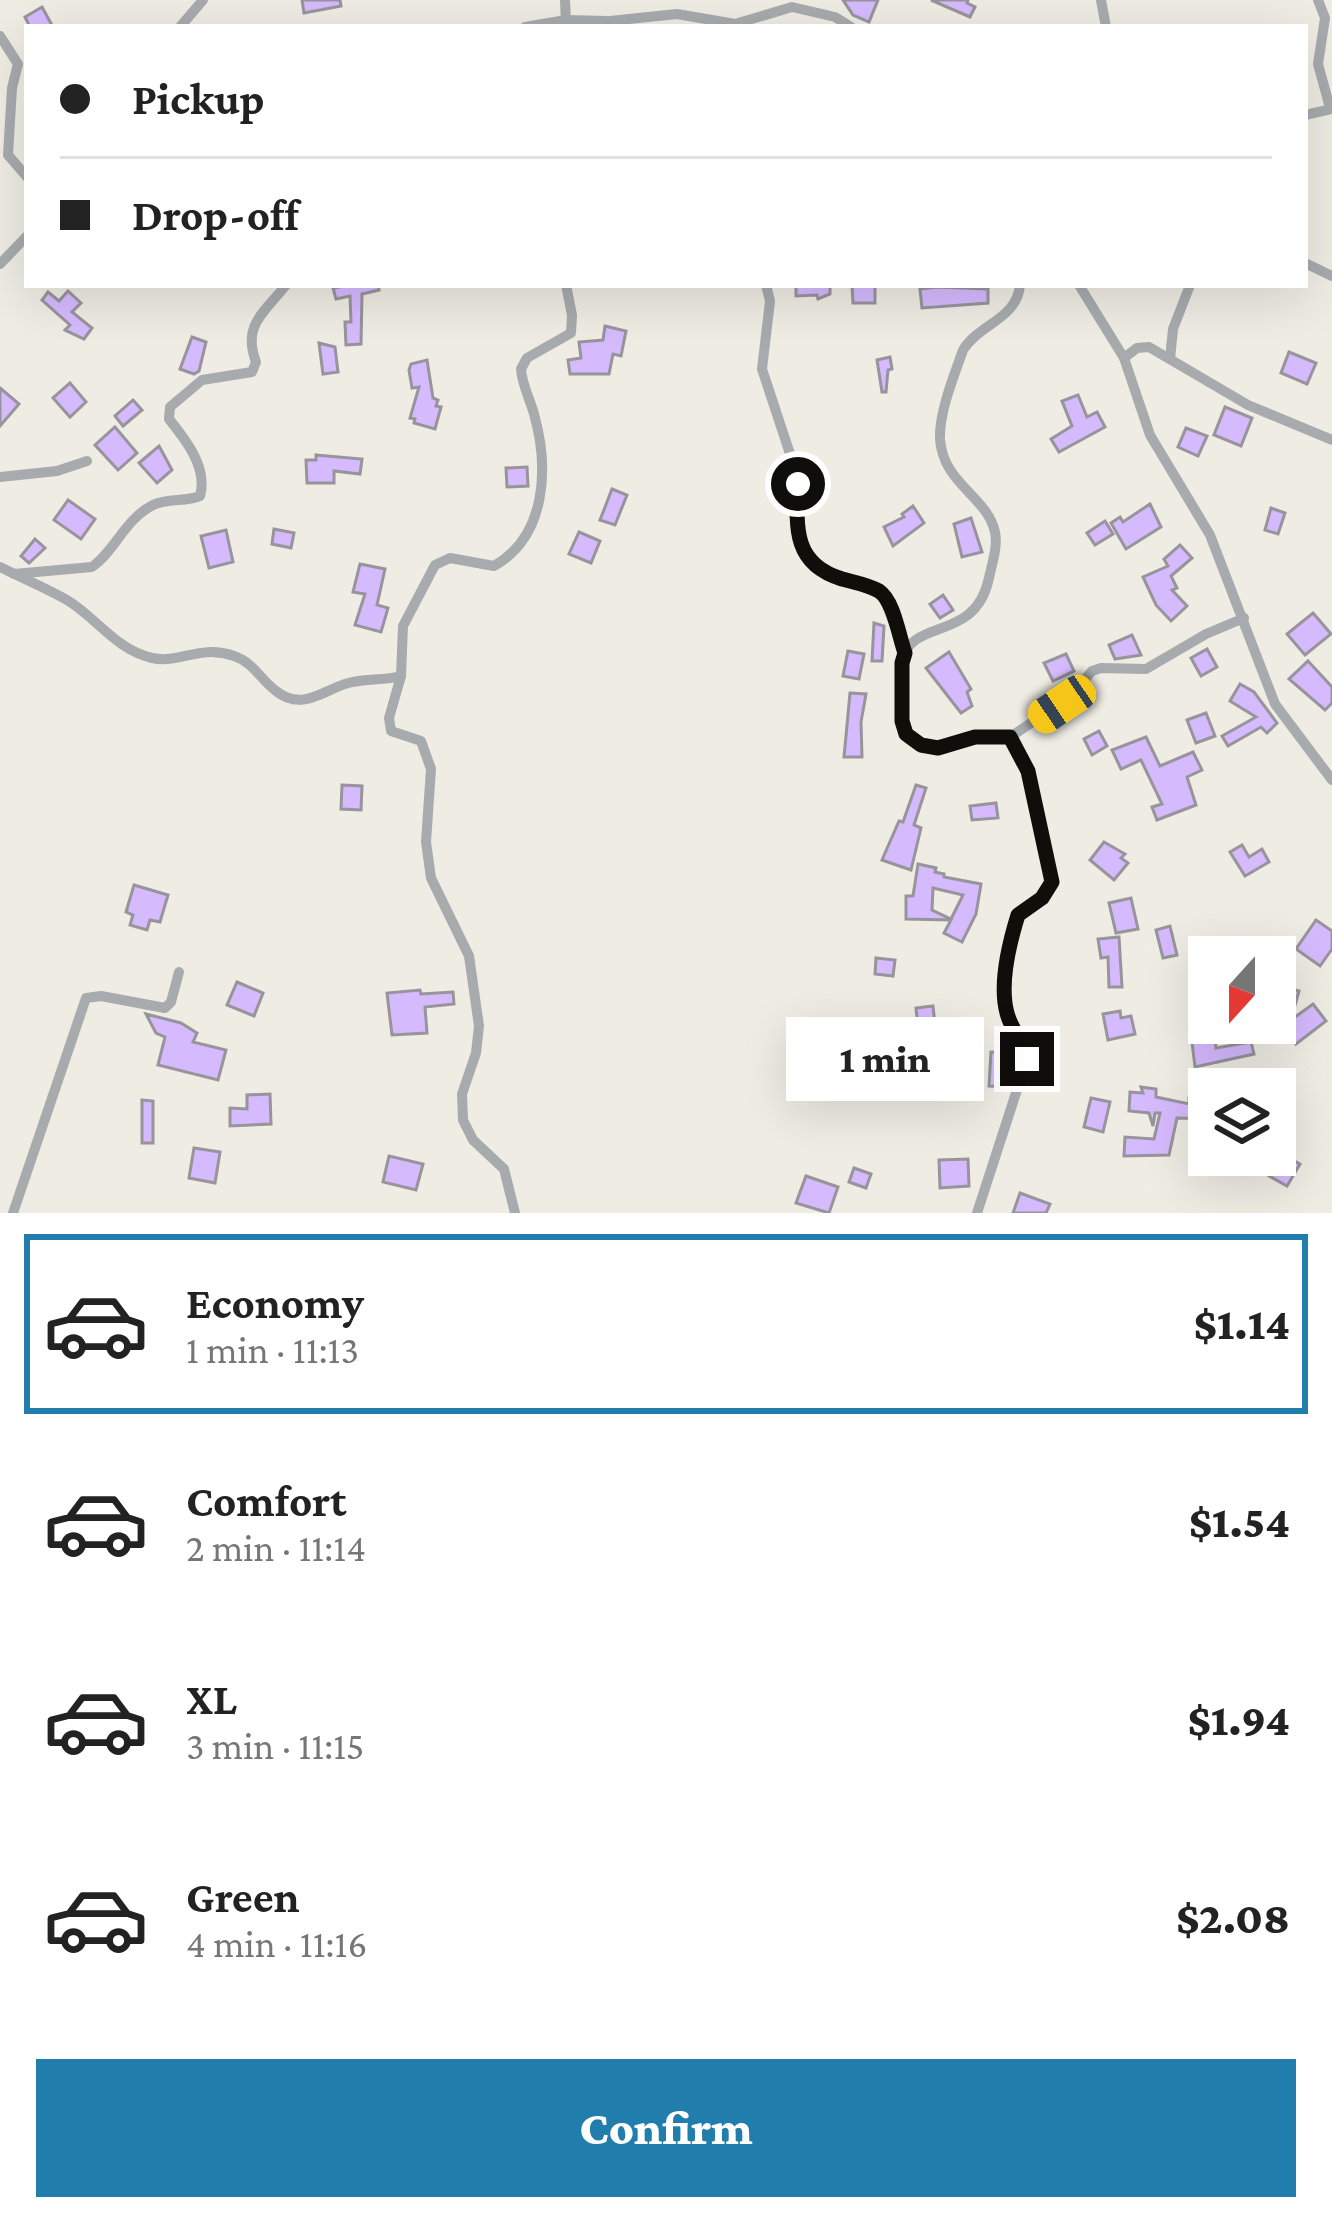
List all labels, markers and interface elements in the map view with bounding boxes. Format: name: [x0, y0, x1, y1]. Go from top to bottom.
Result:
text: Pickup: [132, 74, 265, 124]
text: Drop-off: [132, 190, 299, 240]
route start: [771, 457, 825, 511]
car: [1022, 669, 1102, 739]
north arrow: [1188, 936, 1296, 1044]
map controls: [1188, 936, 1296, 1176]
callout: 1 min: [787, 1017, 985, 1101]
route end: [1000, 1032, 1054, 1086]
text: 1 min: [839, 1037, 931, 1080]
button: layers: [1188, 1068, 1296, 1176]
icon: car: [42, 1270, 150, 1378]
text: Economy: [186, 1278, 364, 1328]
text: $1.14: [1194, 1299, 1290, 1349]
text: 1 min · 11:13: [186, 1328, 359, 1371]
icon: car: [42, 1468, 150, 1576]
text: Comfort: [186, 1476, 347, 1526]
text: $1.54: [1189, 1497, 1290, 1547]
text: 2 min · 11:14: [186, 1526, 366, 1569]
icon: car: [42, 1666, 150, 1774]
text: XL: [186, 1674, 237, 1724]
text: $1.94: [1187, 1695, 1290, 1745]
text: 3 min · 11:15: [186, 1724, 364, 1767]
icon: car: [42, 1864, 150, 1972]
text: Green: [186, 1872, 300, 1922]
text: $2.08: [1176, 1893, 1290, 1943]
text: 4 min · 11:16: [186, 1922, 367, 1965]
button: Confirm: [36, 2059, 1296, 2197]

